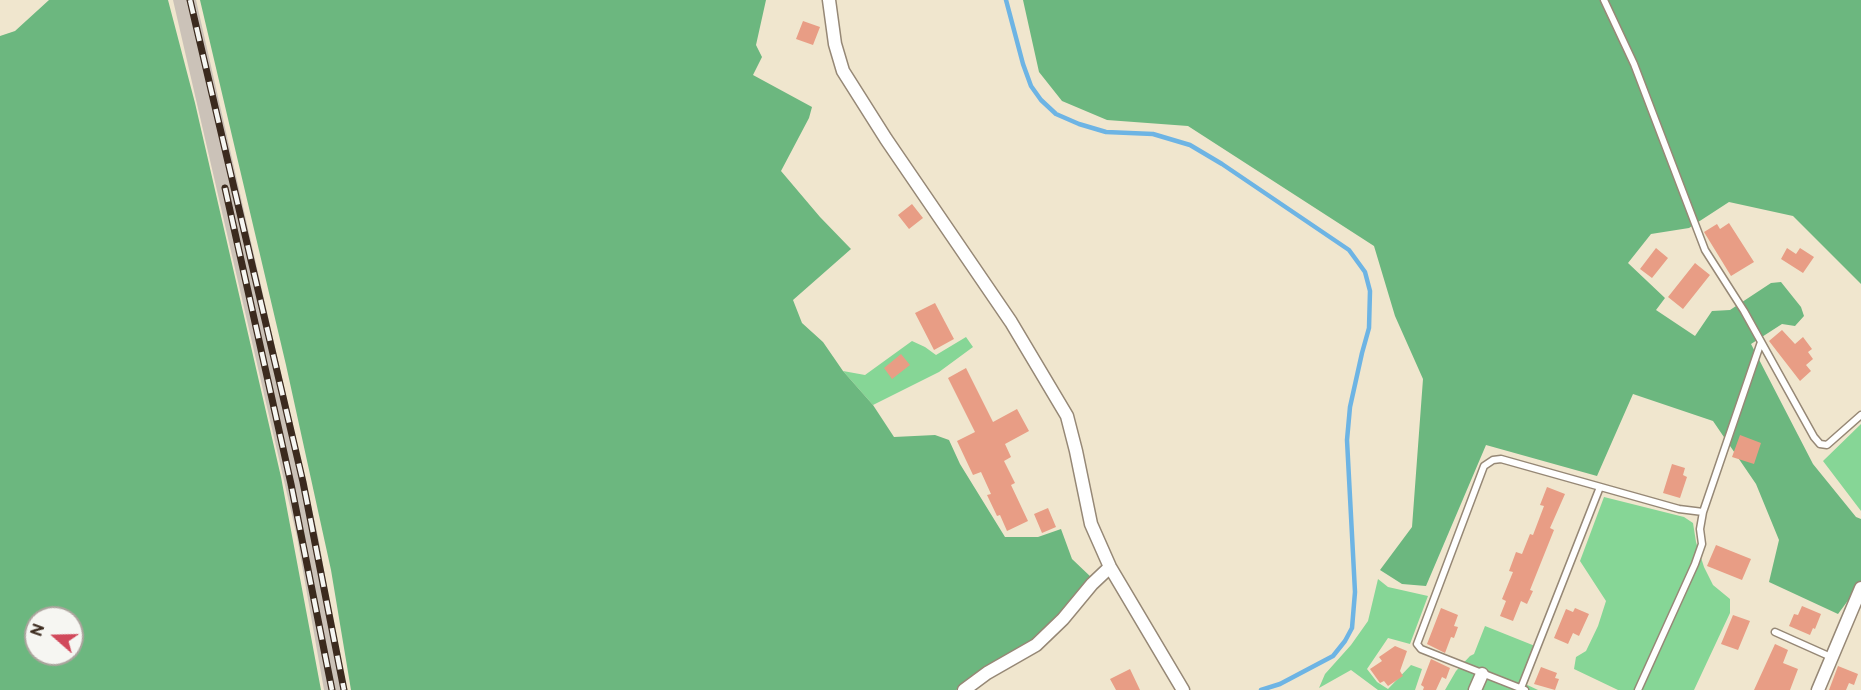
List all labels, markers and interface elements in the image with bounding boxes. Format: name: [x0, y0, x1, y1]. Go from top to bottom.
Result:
north arrow: [24, 606, 84, 666]
text: N: [28, 621, 49, 639]

